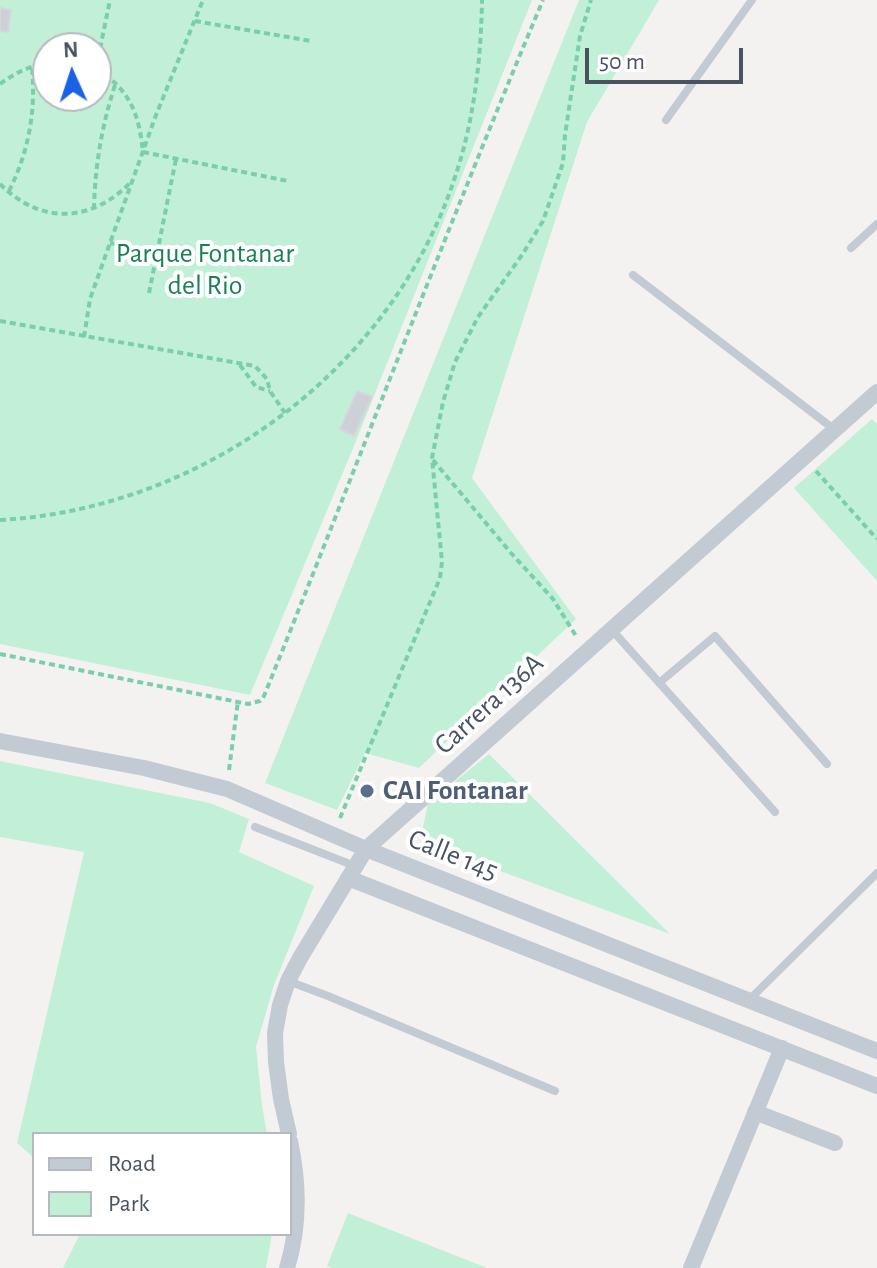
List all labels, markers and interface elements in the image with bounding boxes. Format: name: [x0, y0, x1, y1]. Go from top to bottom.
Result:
north arrow: [32, 32, 112, 112]
scale bar: [589, 32, 747, 82]
text: N: [63, 39, 79, 61]
text: 50 m: [599, 50, 645, 74]
park label: Parque Fontanar del Rio: [116, 237, 294, 303]
street label: Carrera 136A: [428, 646, 550, 762]
place label: CAI Fontanar: [383, 774, 528, 808]
marker: CAI Fontanar: [358, 782, 376, 800]
street label: Calle 145: [403, 822, 503, 888]
legend: [32, 1132, 292, 1236]
text: Road: [108, 1152, 156, 1176]
text: Park: [108, 1192, 149, 1216]

